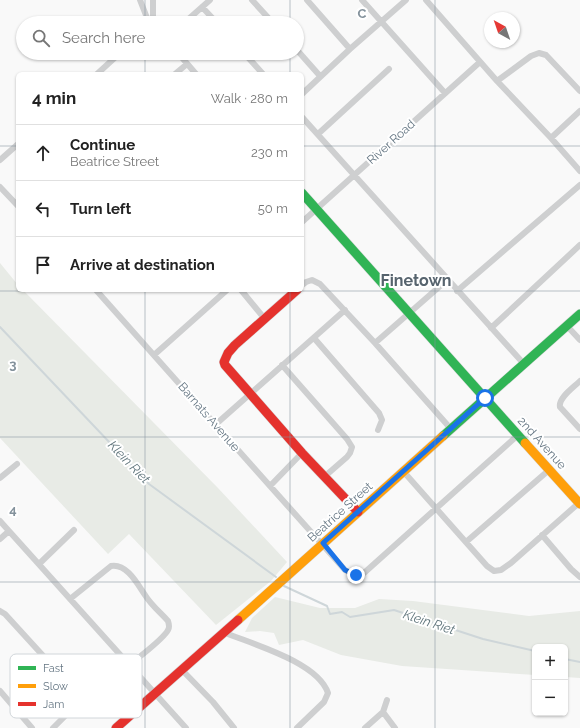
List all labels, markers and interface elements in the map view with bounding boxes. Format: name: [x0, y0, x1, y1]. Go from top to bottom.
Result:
text: C: [358, 6, 367, 21]
north arrow: [484, 12, 520, 48]
search box: [16, 16, 304, 60]
icon: search: [30, 27, 52, 49]
text: Search here: [62, 29, 145, 47]
text: 4 min: [32, 88, 76, 108]
text: Walk · 280 m: [211, 91, 288, 106]
street label: River Road: [364, 117, 418, 167]
text: Continue: [70, 136, 135, 154]
icon: ahead: [32, 142, 54, 164]
text: 230 m: [251, 145, 288, 160]
text: Beatrice Street: [70, 154, 159, 169]
icon: left: [32, 198, 54, 220]
text: Turn left: [70, 200, 131, 218]
text: 50 m: [258, 201, 288, 216]
icon: arrive: [32, 254, 54, 276]
text: Arrive at destination: [70, 256, 215, 274]
district label: Finetown: [381, 271, 451, 290]
text: 3: [9, 357, 17, 372]
street label: Barnats Avenue: [175, 380, 243, 454]
route start: [476, 389, 494, 407]
street label: 2nd Avenue: [515, 414, 569, 472]
water label: Klein Riet: [105, 438, 154, 487]
street label: Beatrice Street: [305, 479, 375, 545]
text: 4: [9, 502, 17, 517]
route end: [347, 566, 365, 584]
water label: Klein Riet: [401, 607, 458, 638]
map controls: [532, 644, 568, 716]
button: +: [532, 644, 568, 680]
legend: [10, 654, 142, 718]
text: Fast: [43, 662, 64, 675]
text: Slow: [43, 680, 68, 693]
button: −: [532, 680, 568, 716]
text: Jam: [43, 698, 64, 711]

